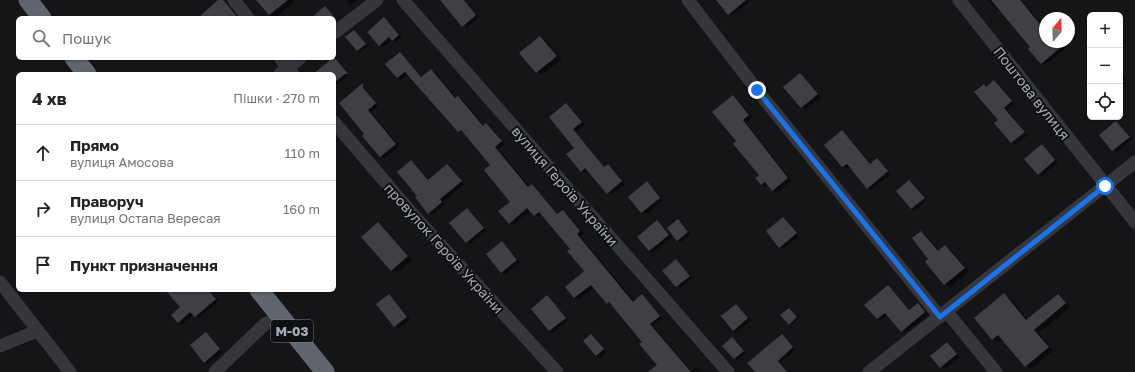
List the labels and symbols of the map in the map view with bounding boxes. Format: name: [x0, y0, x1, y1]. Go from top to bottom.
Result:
north arrow: [1039, 12, 1075, 48]
street label: Поштова вулиця: [990, 43, 1074, 143]
route end: [748, 81, 766, 99]
street label: вулиця Героїв України: [508, 123, 622, 249]
route start: [1096, 177, 1114, 195]
street label: провулок Героїв України: [381, 179, 507, 317]
road number: М-03: [271, 320, 313, 342]

